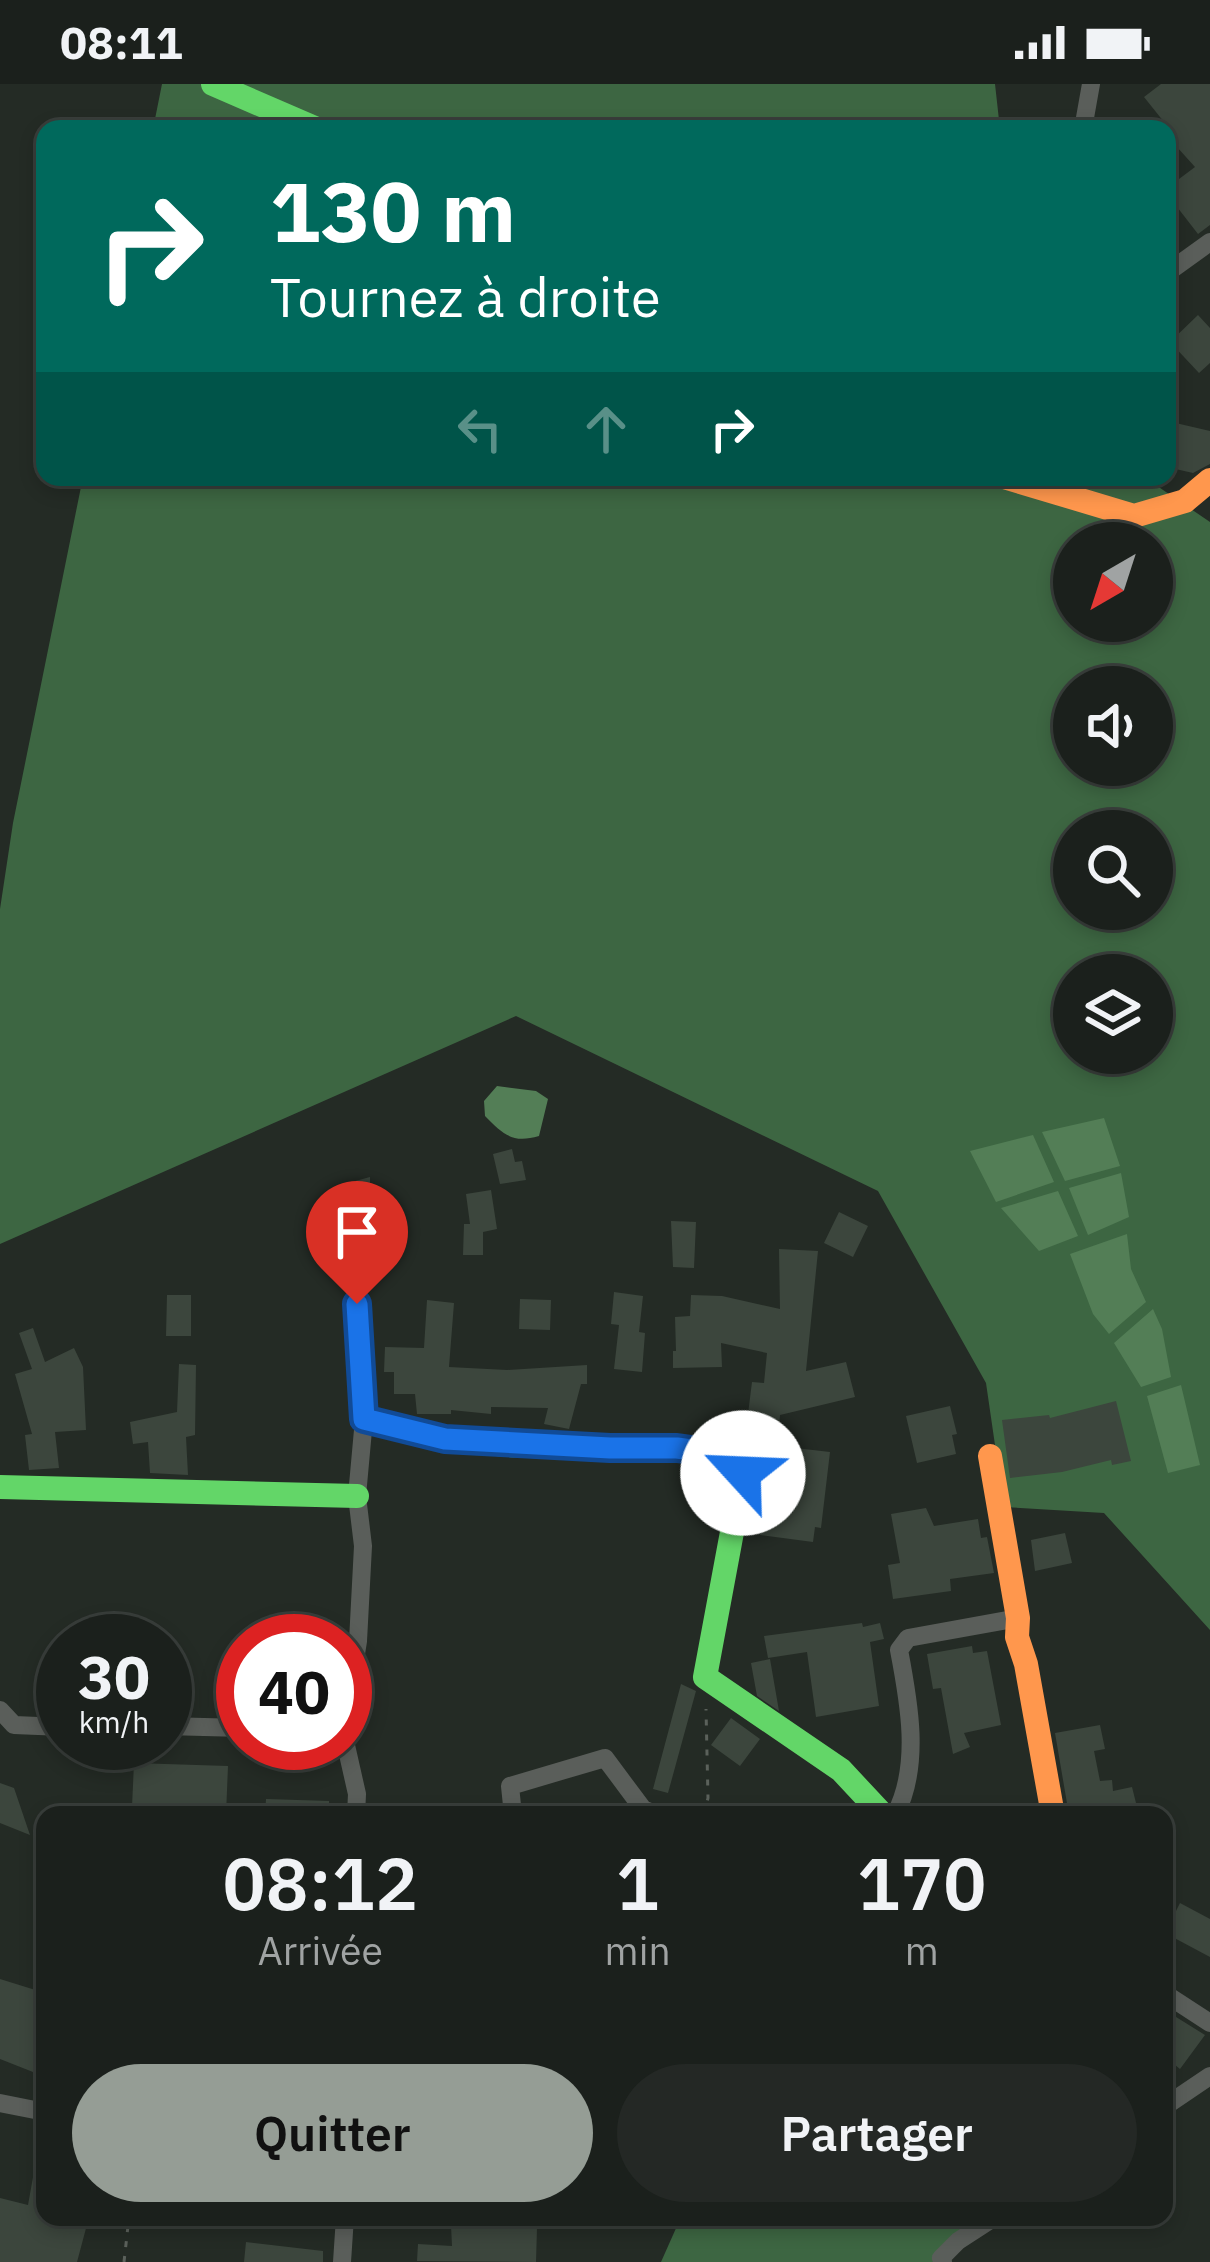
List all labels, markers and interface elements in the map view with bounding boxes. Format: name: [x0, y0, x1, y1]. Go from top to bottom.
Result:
text: 08:11: [60, 13, 183, 71]
text: 130 m: [270, 156, 516, 265]
icon: right: [72, 168, 228, 324]
text: Tournez à droite: [270, 262, 661, 332]
icon: left: [447, 396, 513, 462]
icon: ahead: [573, 396, 639, 462]
icon: right: [699, 396, 765, 462]
north arrow: [1053, 522, 1173, 642]
map controls: [1053, 522, 1173, 1074]
button: sound: [1053, 666, 1173, 786]
button: search: [1053, 810, 1173, 930]
button: layers: [1053, 954, 1173, 1074]
pin: [306, 1181, 408, 1304]
icon: arrive: [324, 1199, 390, 1265]
position arrow: [680, 1410, 806, 1536]
speed limit sign: 40: [216, 1614, 372, 1770]
text: 30: [78, 1637, 150, 1716]
text: km/h: [79, 1702, 149, 1741]
text: 08:12: [222, 1836, 418, 1930]
text: 1: [616, 1836, 659, 1930]
text: 170: [857, 1836, 987, 1930]
text: Arrivée: [258, 1925, 383, 1976]
text: min: [605, 1925, 671, 1976]
text: m: [905, 1925, 939, 1976]
button: Quitter: [72, 2064, 593, 2202]
button: Partager: [617, 2064, 1137, 2202]

